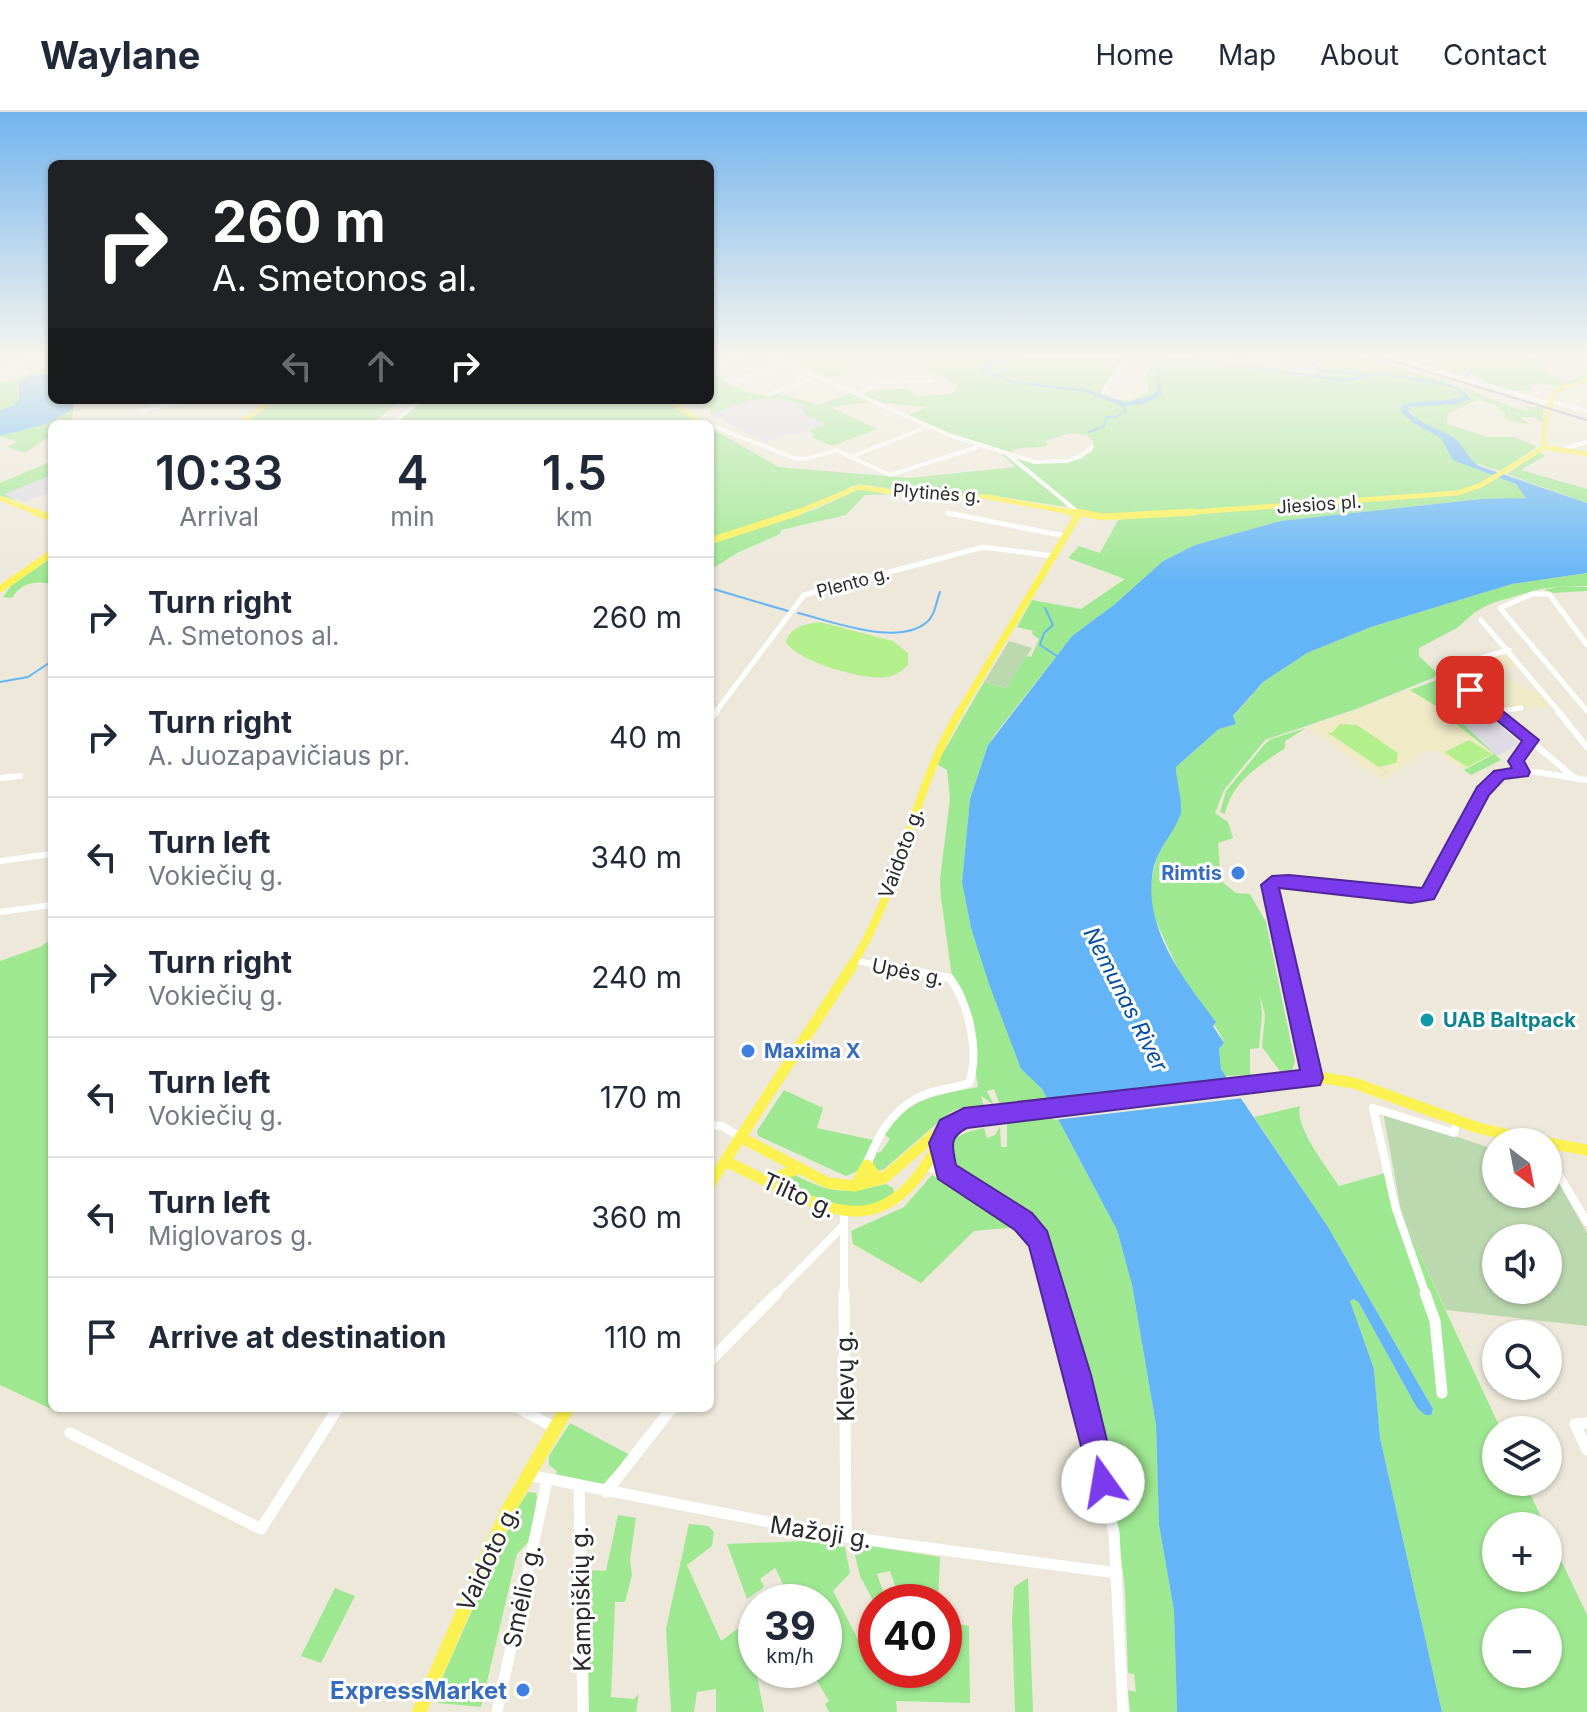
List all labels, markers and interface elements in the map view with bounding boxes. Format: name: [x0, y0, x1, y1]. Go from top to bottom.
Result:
text: Waylane: [40, 32, 200, 78]
text: Home: [1095, 38, 1174, 72]
text: Map: [1218, 38, 1276, 72]
text: About: [1320, 38, 1399, 72]
text: Contact: [1443, 38, 1547, 72]
text: 260 m: [212, 188, 386, 256]
icon: right: [80, 192, 184, 296]
text: A. Smetonos al.: [212, 256, 477, 300]
icon: left: [275, 344, 319, 388]
icon: ahead: [359, 344, 403, 388]
icon: right: [443, 344, 487, 388]
text: 10:33: [155, 443, 283, 502]
text: 4: [397, 443, 428, 502]
text: 1.5: [542, 443, 607, 502]
street label: Plytinės g.: [892, 479, 982, 507]
street label: Jiesios pl.: [1276, 491, 1362, 517]
text: Arrival: [179, 501, 259, 532]
text: min: [390, 501, 435, 532]
text: km: [556, 501, 593, 532]
street label: Plento g.: [814, 562, 892, 602]
text: Turn right: [148, 584, 292, 620]
icon: right: [80, 595, 124, 639]
text: 260 m: [591, 599, 682, 635]
text: A. Smetonos al.: [148, 620, 340, 651]
pin: [1436, 656, 1504, 724]
icon: arrive: [1448, 668, 1492, 712]
text: Turn right: [148, 704, 292, 740]
icon: right: [80, 715, 124, 759]
text: 40 m: [609, 719, 682, 755]
text: A. Juozapavičiaus pr.: [148, 740, 410, 771]
street label: Vaidoto g.: [873, 804, 929, 902]
text: Turn left: [148, 824, 270, 860]
icon: left: [80, 835, 124, 879]
text: 340 m: [590, 839, 682, 875]
text: Vokiečių g.: [148, 860, 283, 891]
place label: Rimtis: [1161, 861, 1222, 885]
marker: Rimtis: [1229, 864, 1247, 882]
water label: Nemunas River: [1078, 923, 1174, 1076]
text: Turn right: [148, 944, 292, 980]
street label: Upės g.: [870, 953, 946, 991]
icon: right: [80, 955, 124, 999]
text: 240 m: [591, 959, 682, 995]
text: Vokiečių g.: [148, 980, 283, 1011]
place label: UAB Baltpack: [1443, 1008, 1576, 1032]
marker: UAB Baltpack: [1418, 1011, 1436, 1029]
place label: Maxima X: [764, 1039, 861, 1063]
marker: Maxima X: [739, 1042, 757, 1060]
text: Turn left: [148, 1064, 270, 1100]
icon: left: [80, 1075, 124, 1119]
text: 170 m: [600, 1079, 682, 1115]
text: Vokiečių g.: [148, 1100, 283, 1131]
north arrow: [1482, 1128, 1562, 1208]
map controls: [1482, 1128, 1562, 1688]
street label: Tilto g.: [758, 1166, 840, 1224]
text: Turn left: [148, 1184, 270, 1220]
icon: left: [80, 1195, 124, 1239]
text: 360 m: [591, 1199, 682, 1235]
text: Miglovaros g.: [148, 1220, 314, 1251]
button: sound: [1482, 1224, 1562, 1304]
icon: arrive: [80, 1315, 124, 1359]
text: Arrive at destination: [148, 1319, 446, 1355]
text: 110 m: [604, 1319, 682, 1355]
button: search: [1482, 1320, 1562, 1400]
street label: Klevų g.: [830, 1330, 860, 1422]
button: layers: [1482, 1416, 1562, 1496]
position arrow: [1061, 1440, 1145, 1524]
street label: Vaidoto g.: [451, 1500, 525, 1616]
street label: Mažoji g.: [768, 1510, 874, 1554]
button: +: [1482, 1512, 1562, 1592]
street label: Kampiškių g.: [565, 1526, 597, 1672]
street label: Smėlio g.: [497, 1542, 547, 1650]
speed limit sign: 40: [858, 1584, 962, 1688]
text: 39: [764, 1601, 816, 1650]
button: −: [1482, 1608, 1562, 1688]
text: km/h: [766, 1644, 814, 1668]
place label: ExpressMarket: [330, 1676, 507, 1705]
marker: ExpressMarket: [514, 1681, 532, 1699]

